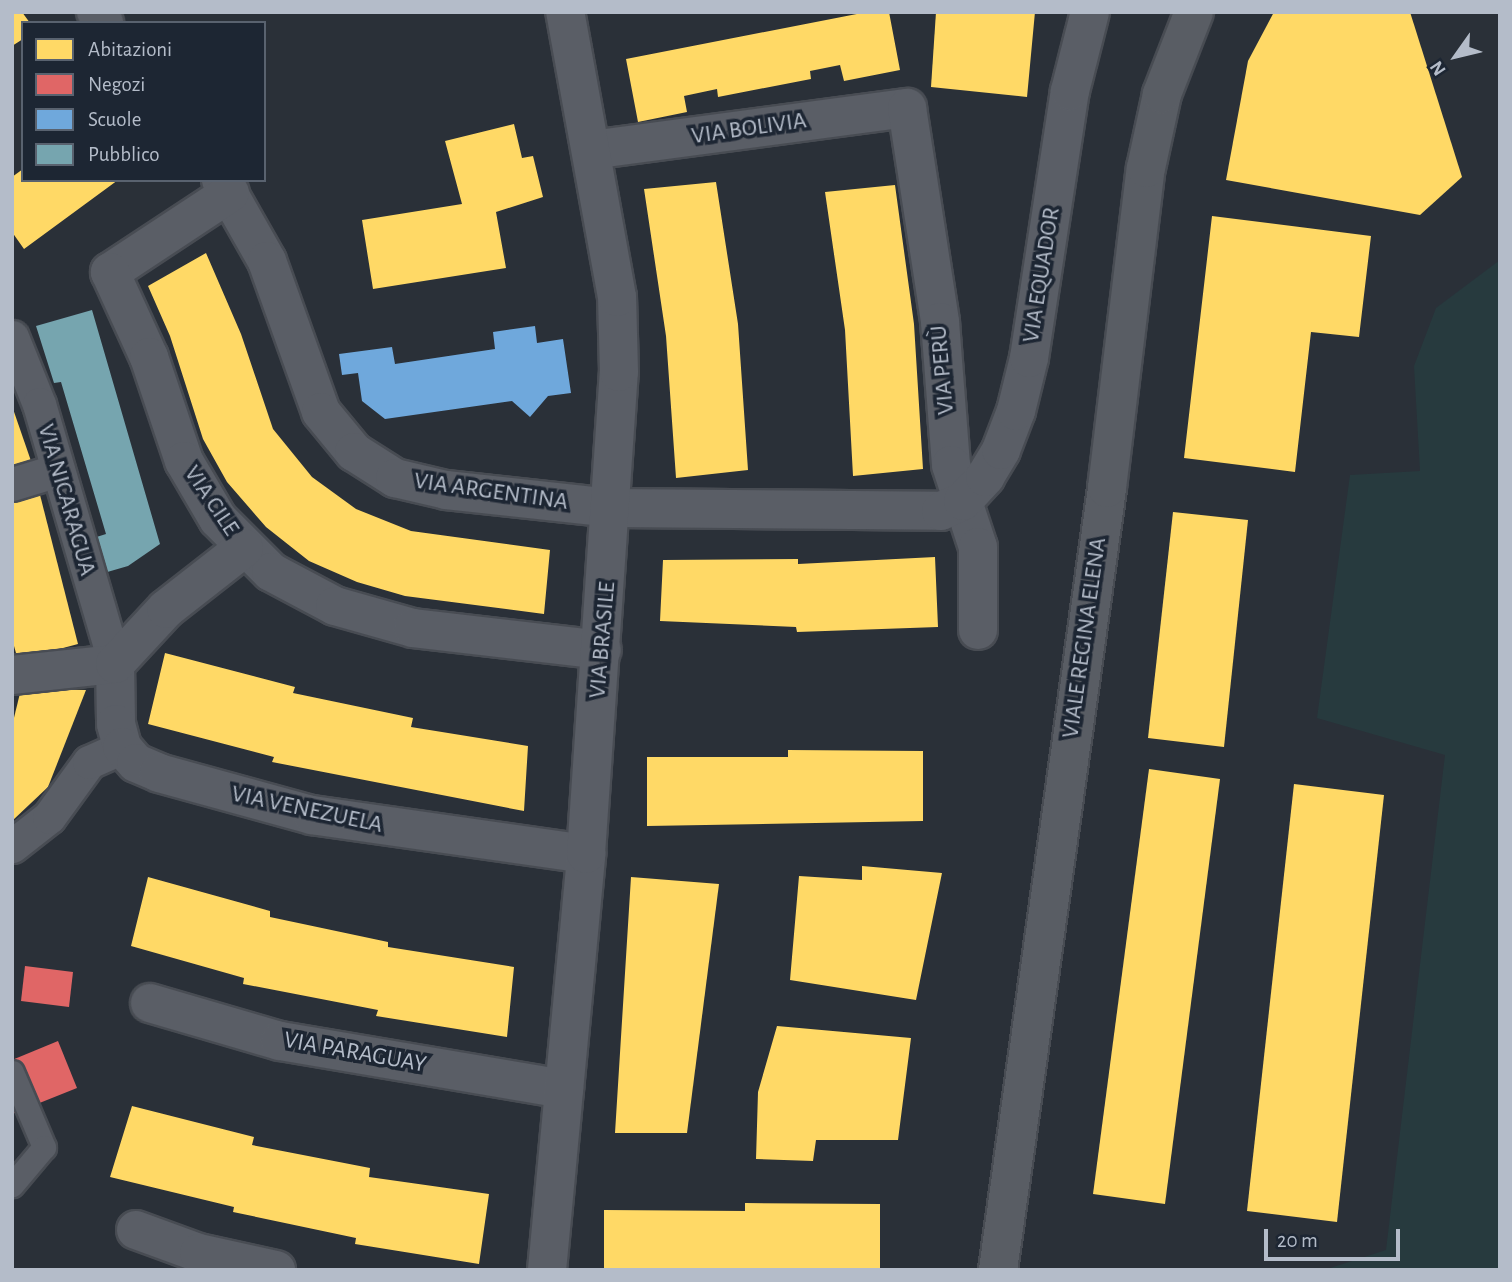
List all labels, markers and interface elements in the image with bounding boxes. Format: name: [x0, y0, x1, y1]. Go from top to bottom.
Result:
legend: [21, 21, 266, 182]
north arrow: [1421, 21, 1491, 91]
text: Abitazioni: [88, 39, 172, 60]
text: N: [1427, 57, 1450, 79]
text: Negozi: [88, 74, 145, 95]
street label: VIA BOLIVIA: [690, 107, 808, 151]
text: Scuole: [88, 109, 141, 130]
text: Pubblico: [88, 144, 160, 165]
street label: VIA EQUADOR: [1017, 205, 1067, 345]
street label: VIA PERÙ: [925, 324, 961, 416]
street label: VIA NICARAGUA: [31, 421, 101, 579]
street label: VIA CILE: [177, 461, 245, 541]
street label: VIA ARGENTINA: [412, 467, 570, 517]
street label: VIALE REGINA ELENA: [1057, 536, 1113, 740]
street label: VIA BRASILE: [584, 580, 622, 700]
street label: VIA VENEZUELA: [229, 780, 385, 840]
street label: VIA PARAGUAY: [281, 1026, 429, 1080]
scale bar: [1267, 1216, 1404, 1260]
text: 20 m: [1277, 1230, 1318, 1251]

